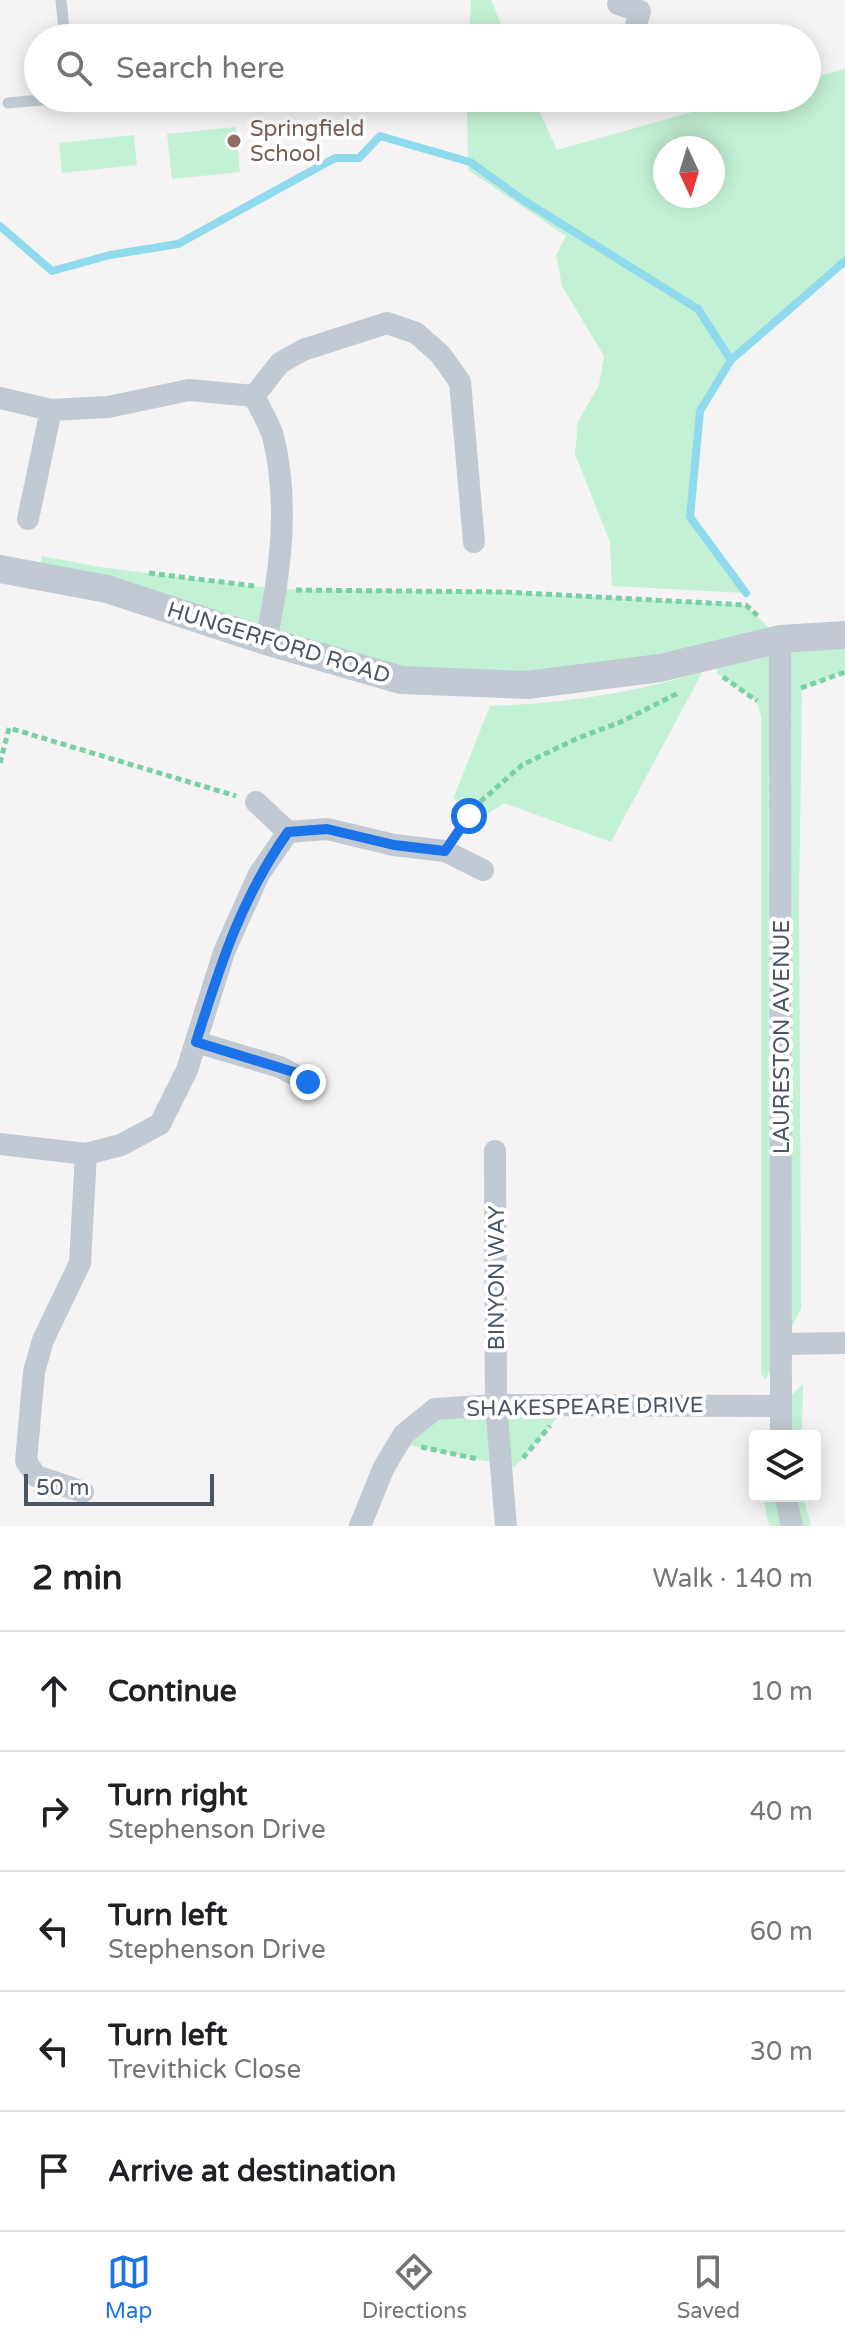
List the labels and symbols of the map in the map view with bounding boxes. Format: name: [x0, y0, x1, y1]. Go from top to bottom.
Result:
place label: Springfield School: [250, 116, 364, 167]
marker: Springfield School: [225, 132, 243, 150]
north arrow: [653, 136, 725, 208]
street label: HUNGERFORD ROAD: [164, 597, 394, 689]
route start: [451, 798, 487, 834]
street label: LAURESTON AVENUE: [769, 920, 795, 1154]
route end: [290, 1064, 326, 1100]
street label: BINYON WAY: [484, 1205, 510, 1351]
street label: SHAKESPEARE DRIVE: [466, 1392, 704, 1422]
scale bar: [24, 1470, 214, 1506]

